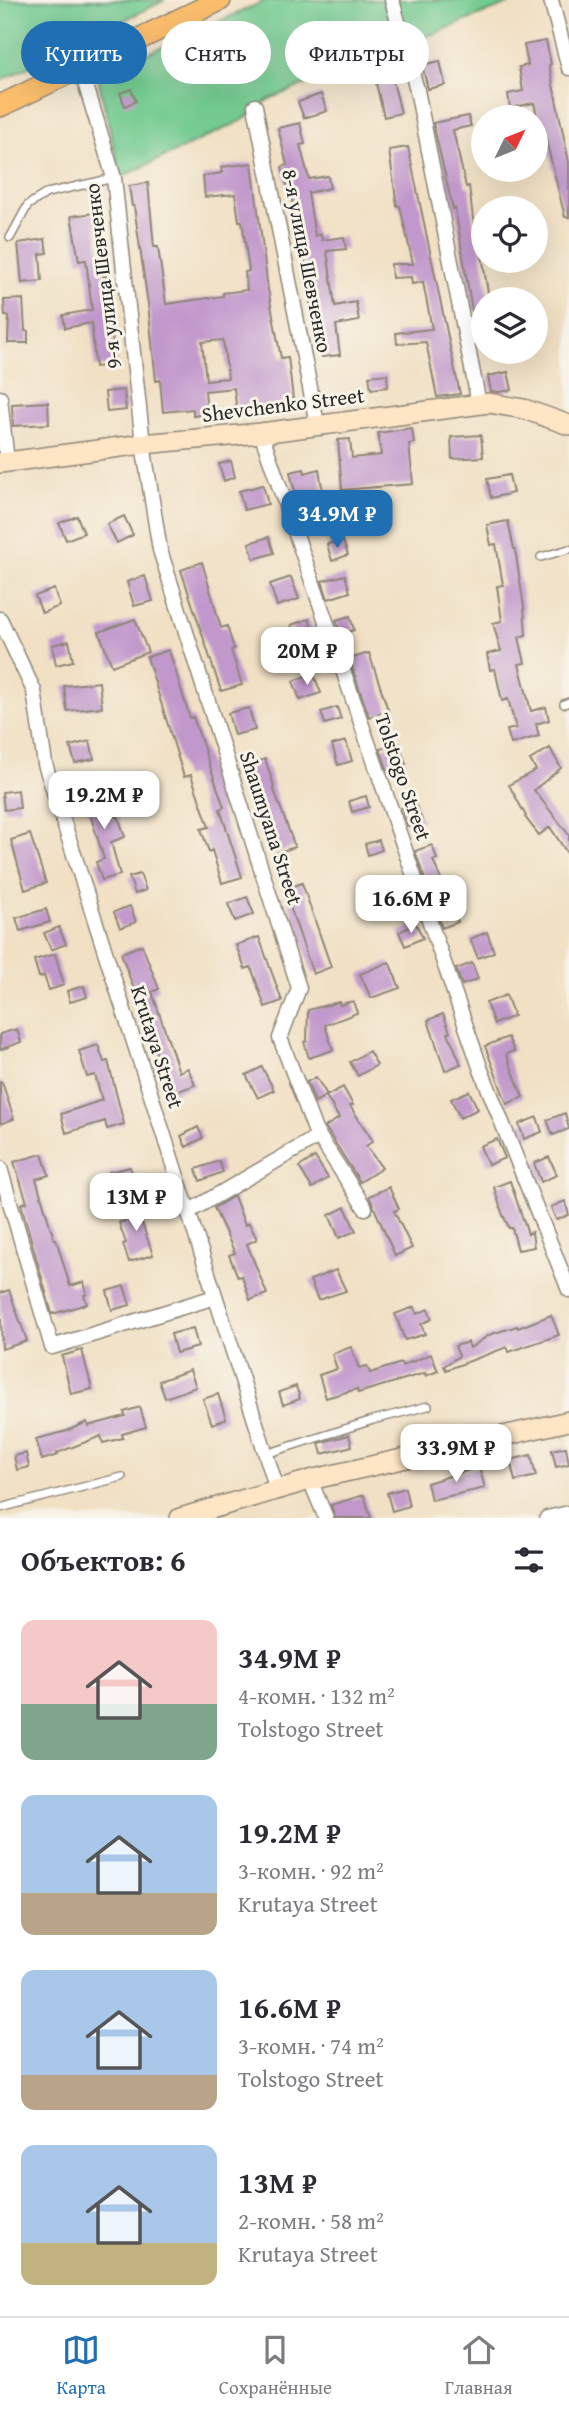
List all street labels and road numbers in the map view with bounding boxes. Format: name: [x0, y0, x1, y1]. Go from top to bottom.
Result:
street label: 8-я улица Шевченко: [274, 166, 341, 355]
street label: 9-я улица Шевченко: [76, 182, 129, 371]
street label: Shevchenko Street: [200, 379, 367, 430]
street label: Tolstogo Street: [367, 709, 440, 845]
street label: Shaumyana Street: [232, 747, 311, 909]
street label: Krutaya Street: [123, 981, 192, 1113]

